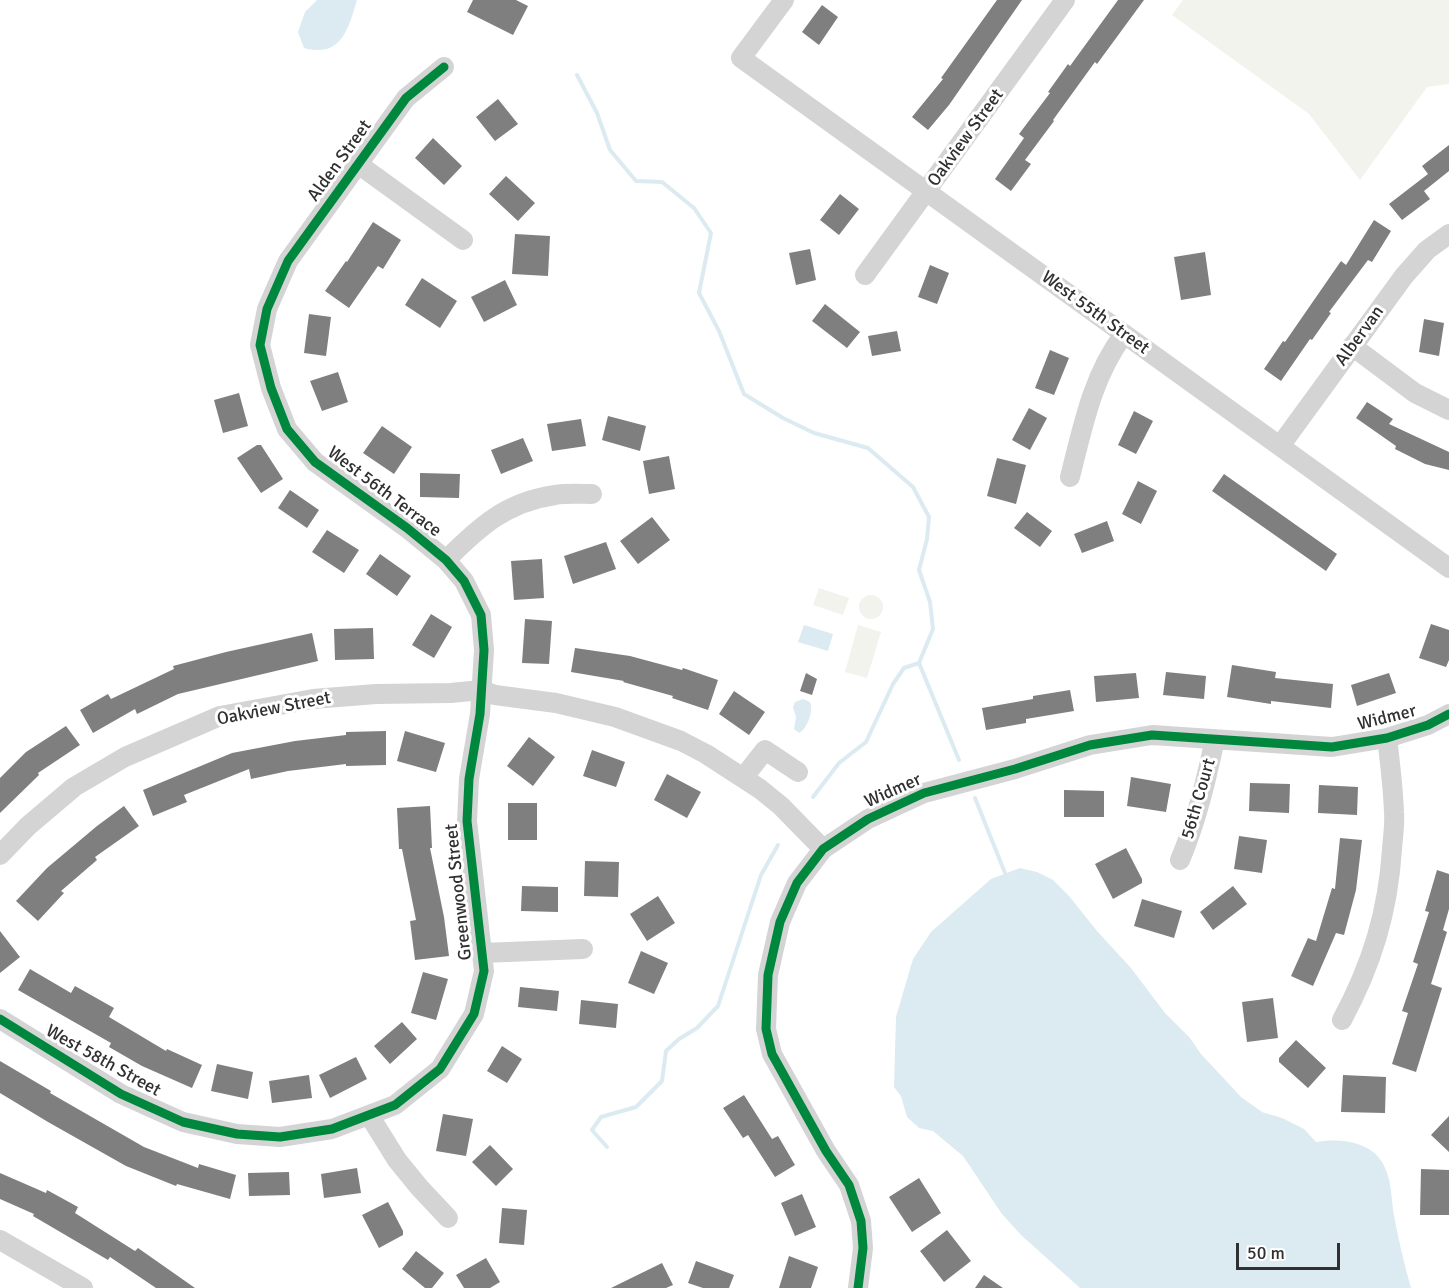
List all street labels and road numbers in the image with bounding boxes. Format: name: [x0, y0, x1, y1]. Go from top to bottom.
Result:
street label: Oakview Street: [923, 85, 1009, 191]
street label: Alden Street: [303, 116, 377, 206]
street label: West 55th Street: [1037, 267, 1153, 359]
street label: Albervan: [1331, 302, 1389, 370]
street label: West 56th Terrace: [323, 442, 445, 542]
street label: Oakview Street: [215, 687, 333, 731]
street label: Widmer: [1355, 700, 1419, 736]
street label: 56th Court: [1177, 756, 1221, 842]
street label: Widmer: [861, 769, 925, 813]
street label: Greenwood Street: [441, 823, 477, 961]
street label: West 58th Street: [42, 1020, 164, 1102]

